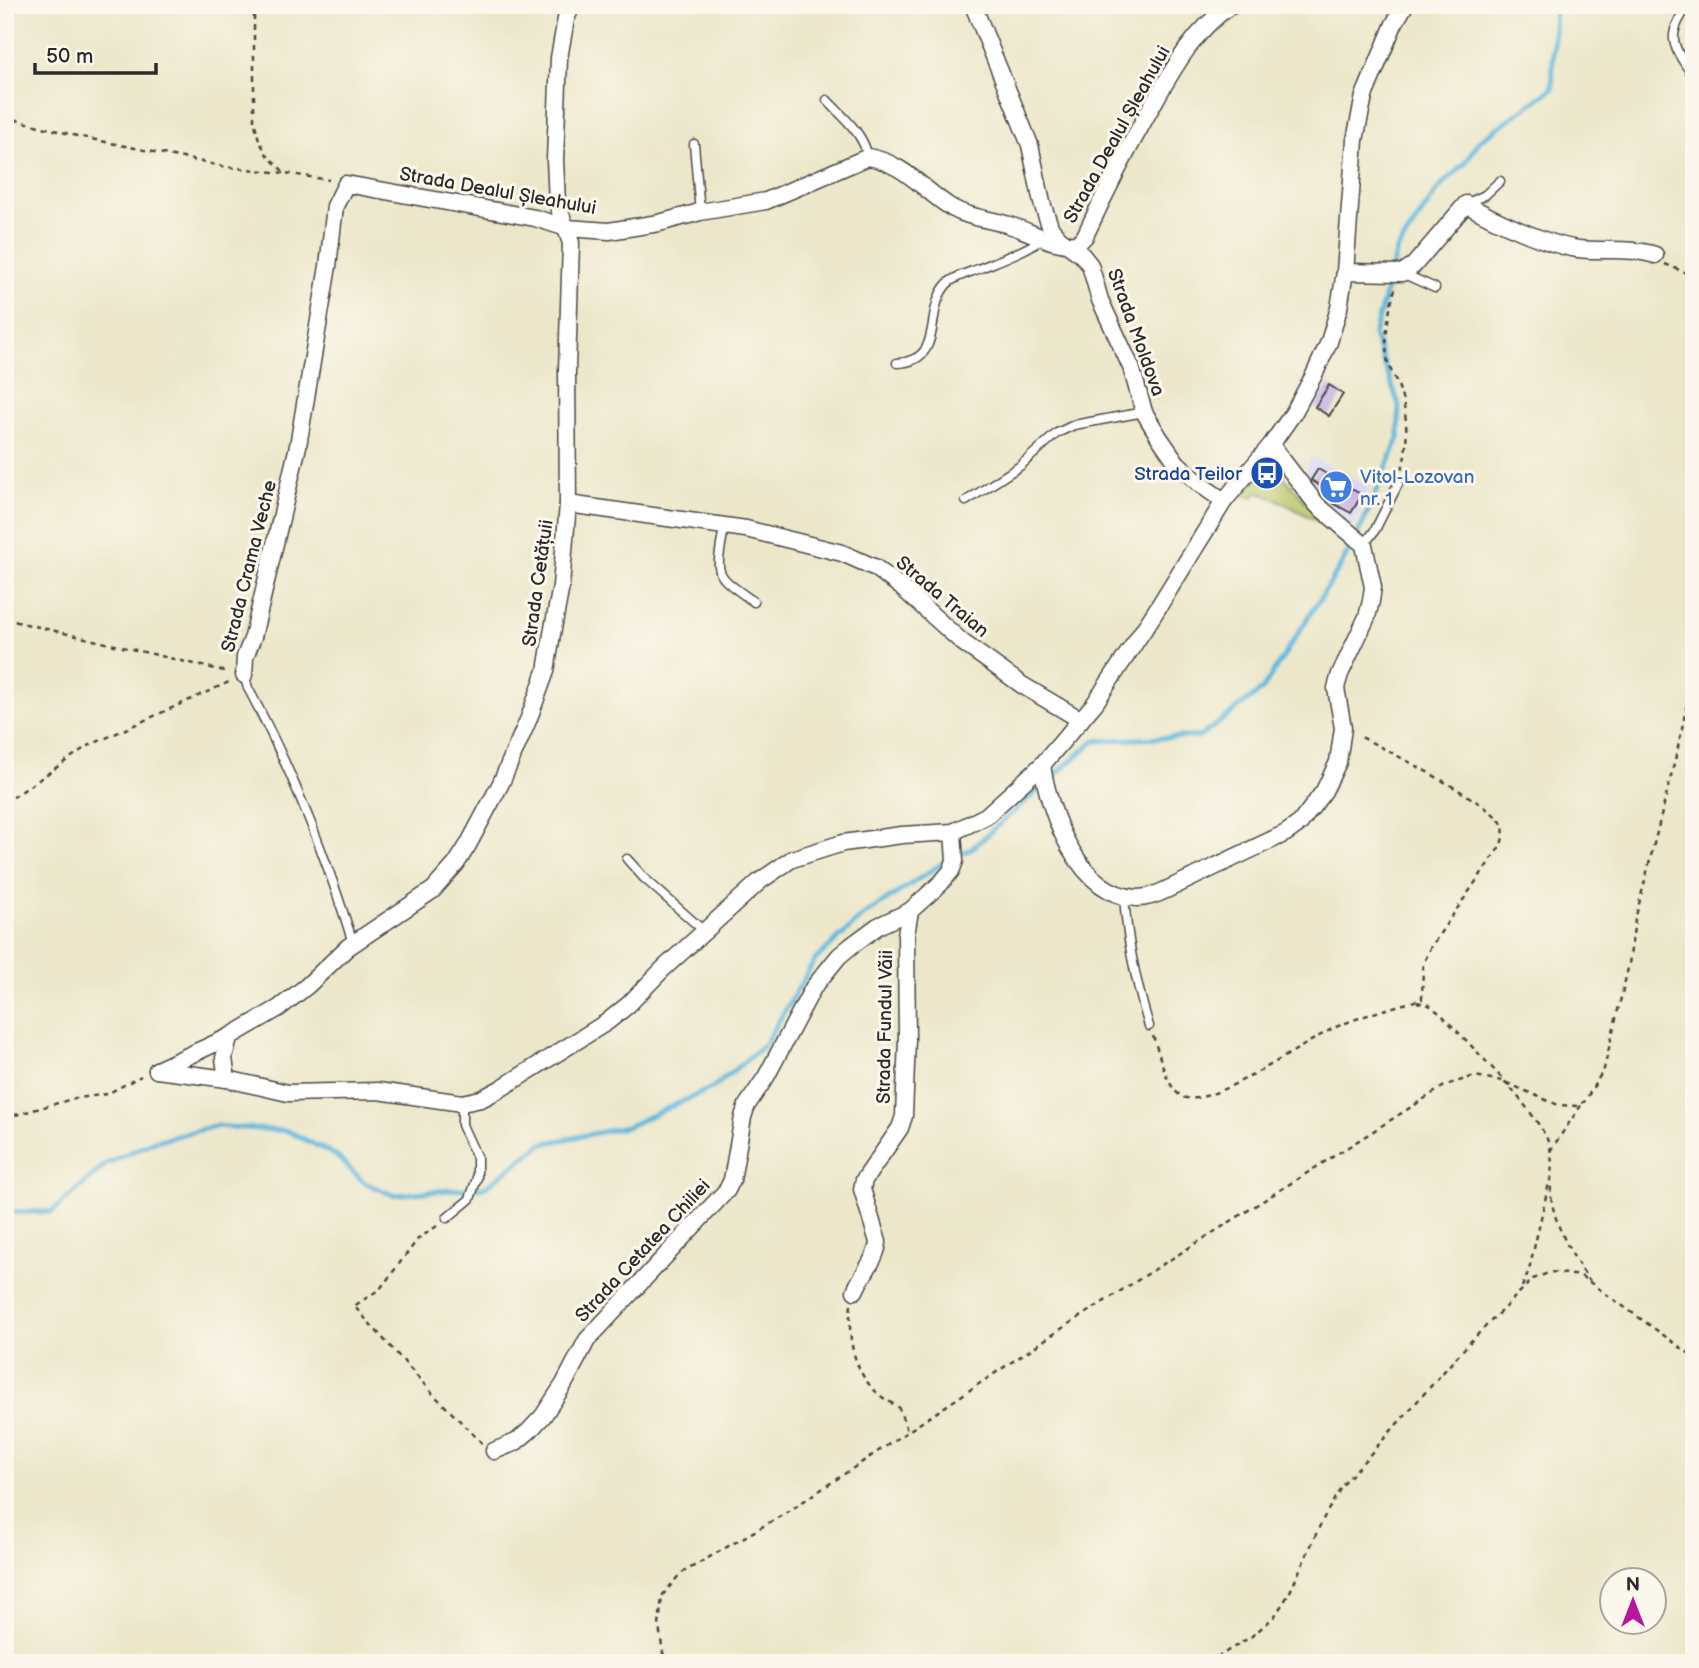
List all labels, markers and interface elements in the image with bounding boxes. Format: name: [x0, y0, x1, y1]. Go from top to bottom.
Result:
scale bar: [35, 32, 156, 76]
street label: Strada Dealul Șleahului: [1059, 42, 1176, 227]
text: 50 m: [46, 44, 93, 69]
street label: Strada Dealul Șleahului: [398, 163, 598, 220]
street label: Strada Moldova: [1102, 266, 1169, 399]
bus stop icon: Strada Teilor: [1248, 454, 1286, 492]
place label: Strada Teilor: [1134, 463, 1243, 486]
place label: Vitol-Lozovan nr. 1: [1360, 466, 1474, 511]
supermarket icon: Vitol-Lozovan nr. 1: [1317, 468, 1355, 506]
street label: Strada Crama Veche: [217, 478, 282, 655]
street label: Strada Cetățuii: [518, 518, 559, 648]
street label: Strada Traian: [891, 552, 993, 643]
street label: Strada Fundul Văii: [873, 950, 898, 1104]
street label: Strada Cetatea Chiliei: [571, 1175, 715, 1327]
north arrow: [1598, 1566, 1668, 1636]
text: N: [1626, 1574, 1640, 1597]

